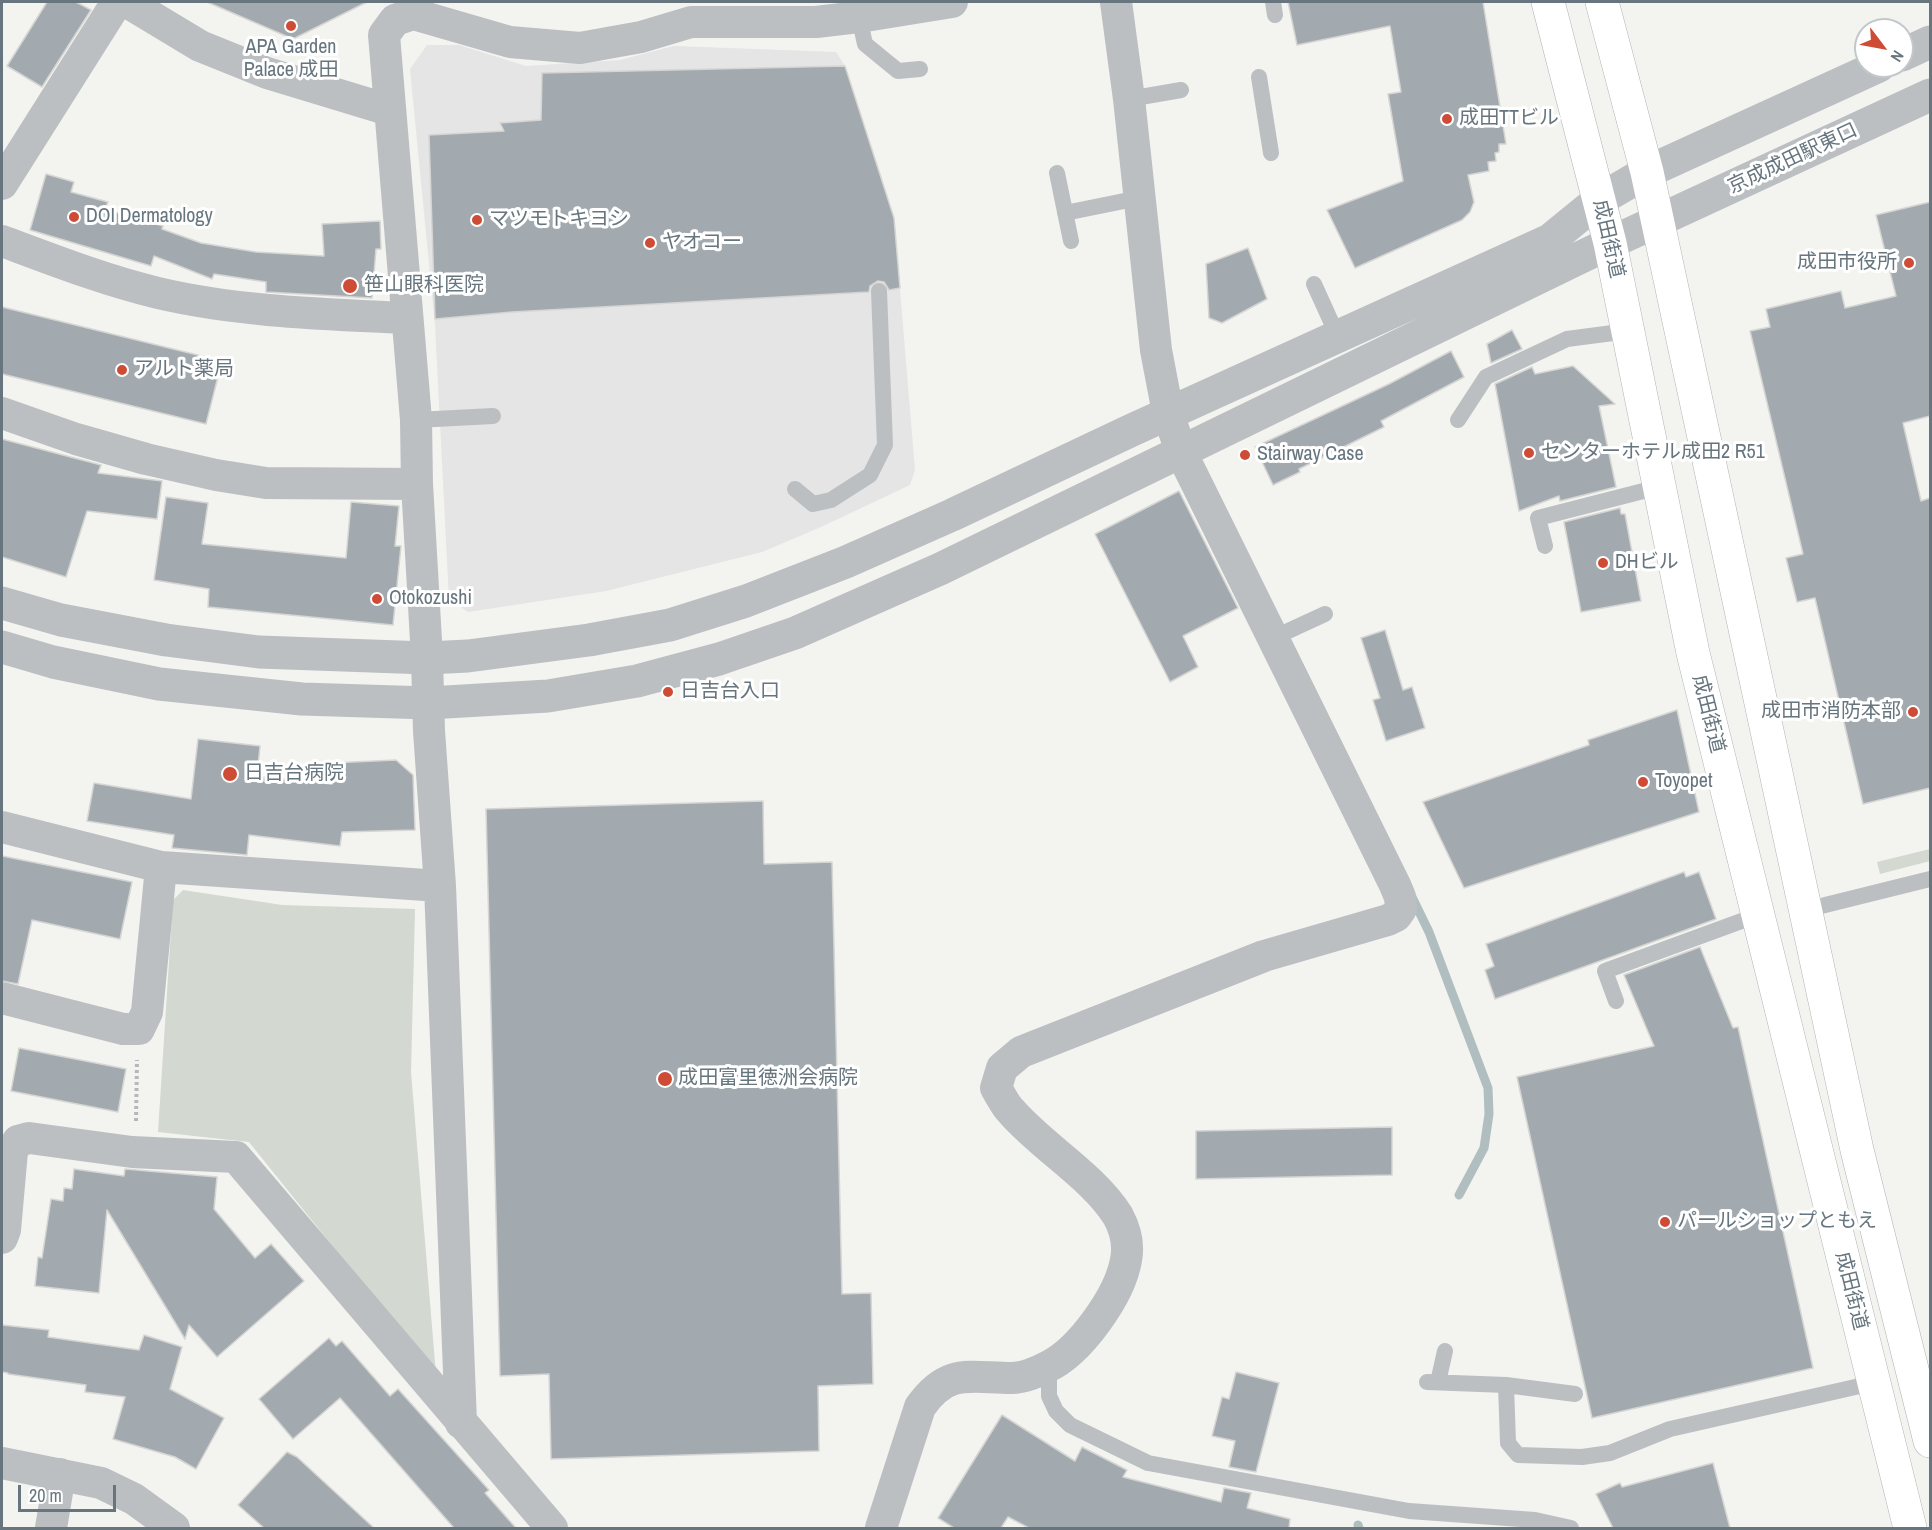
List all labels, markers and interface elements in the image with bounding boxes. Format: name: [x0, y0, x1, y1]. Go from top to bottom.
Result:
north arrow: [1854, 18, 1914, 78]
marker: APA Garden Palace 成田: [284, 19, 298, 33]
place label: APA Garden Palace 成田: [244, 36, 338, 83]
text: N: [1886, 47, 1909, 66]
place label: 成田TTビル: [1459, 107, 1559, 131]
marker: 成田TTビル: [1440, 112, 1454, 126]
street label: 京成成田駅東口: [1724, 119, 1862, 199]
street label: 成田街道: [1587, 197, 1629, 281]
place label: DOI Dermatology: [86, 205, 213, 229]
place label: マツモトキヨシ: [489, 208, 629, 232]
marker: DOI Dermatology: [67, 210, 81, 224]
marker: マツモトキヨシ: [470, 213, 484, 227]
place label: ヤオコー: [662, 231, 742, 255]
marker: ヤオコー: [643, 236, 657, 250]
place label: 成田市役所: [1797, 251, 1897, 275]
marker: 成田市役所: [1902, 256, 1916, 270]
place label: 笹山眼科医院: [364, 274, 484, 298]
marker: 笹山眼科医院: [341, 277, 359, 295]
place label: アルト薬局: [134, 358, 234, 382]
marker: アルト薬局: [115, 363, 129, 377]
place label: センターホテル成田2 R51: [1541, 441, 1765, 465]
place label: Stairway Case: [1257, 443, 1364, 467]
marker: センターホテル成田2 R51: [1522, 446, 1536, 460]
marker: Stairway Case: [1238, 448, 1252, 462]
place label: DHビル: [1615, 551, 1679, 575]
marker: DHビル: [1596, 556, 1610, 570]
place label: Otokozushi: [389, 587, 472, 611]
marker: Otokozushi: [370, 592, 384, 606]
street label: 成田街道: [1687, 672, 1729, 756]
place label: 日吉台入口: [680, 680, 780, 704]
marker: 日吉台入口: [661, 685, 675, 699]
place label: 成田市消防本部: [1761, 700, 1901, 724]
marker: 成田市消防本部: [1906, 705, 1920, 719]
place label: 日吉台病院: [244, 762, 344, 786]
marker: 日吉台病院: [221, 765, 239, 783]
place label: Toyopet: [1655, 770, 1712, 794]
marker: Toyopet: [1636, 775, 1650, 789]
place label: 成田富里徳洲会病院: [678, 1067, 858, 1091]
marker: 成田富里徳洲会病院: [656, 1070, 674, 1088]
place label: パールショップともえ: [1677, 1210, 1877, 1234]
marker: パールショップともえ: [1658, 1215, 1672, 1229]
street label: 成田街道: [1830, 1249, 1872, 1333]
scale bar: [21, 1473, 118, 1511]
text: 20 m: [29, 1483, 62, 1508]

